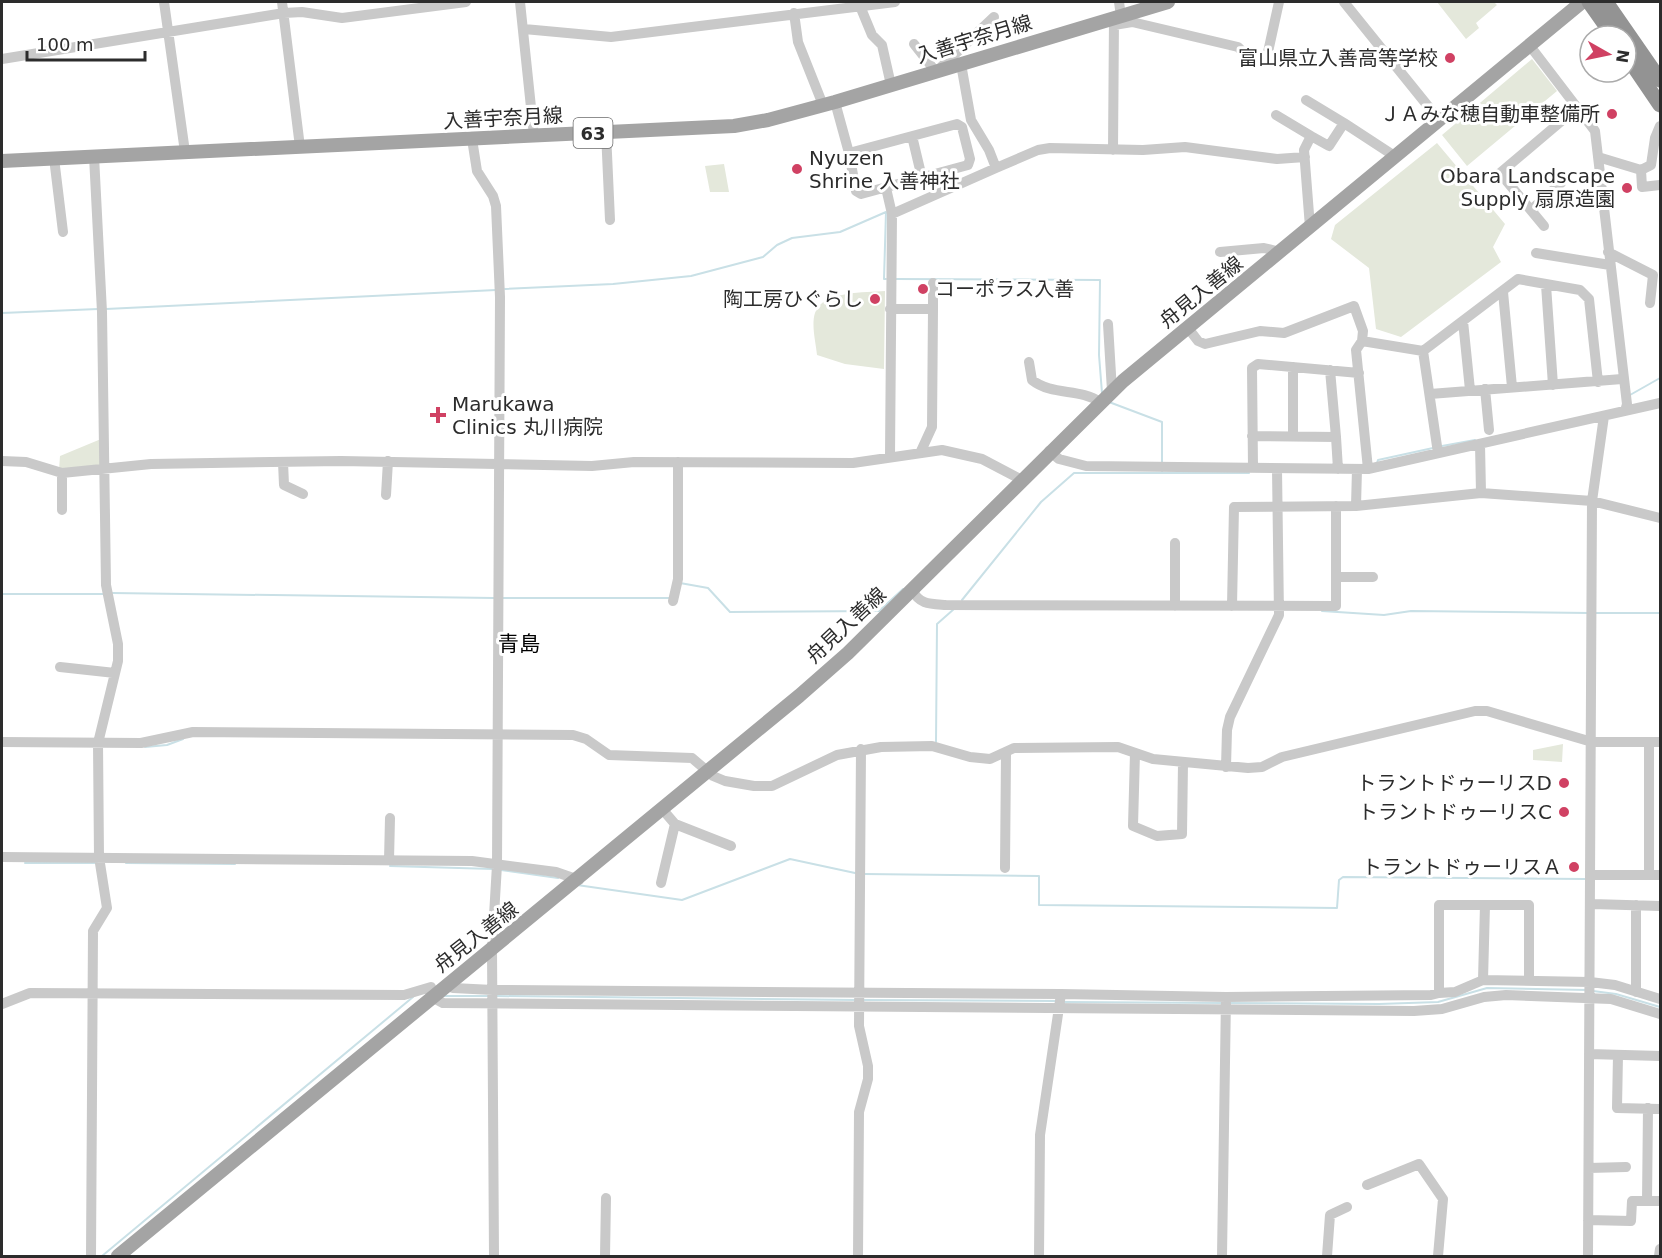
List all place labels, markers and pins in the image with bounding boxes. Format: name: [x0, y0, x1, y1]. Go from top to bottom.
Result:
place label: 富山県立入善高等学校: [1238, 46, 1438, 70]
marker: 富山県立入善高等学校: [1443, 51, 1457, 65]
place label: ＪＡみな穂自動車整備所: [1380, 102, 1600, 126]
marker: ＪＡみな穂自動車整備所: [1605, 107, 1619, 121]
place label: Nyuzen Shrine 入善神社: [809, 146, 960, 193]
marker: Nyuzen Shrine 入善神社: [790, 162, 804, 176]
place label: Obara Landscape Supply 扇原造園: [1440, 164, 1615, 211]
marker: Obara Landscape Supply 扇原造園: [1620, 181, 1634, 195]
place label: コーポラス入善: [935, 277, 1075, 301]
marker: コーポラス入善: [916, 282, 930, 296]
place label: 陶工房ひぐらし: [723, 287, 863, 311]
marker: 陶工房ひぐらし: [868, 292, 882, 306]
place label: Marukawa Clinics 丸川病院: [452, 392, 603, 439]
marker: Marukawa Clinics 丸川病院: [429, 406, 447, 424]
place label: トラントドゥーリスD: [1357, 771, 1552, 795]
marker: トラントドゥーリスD: [1557, 776, 1571, 790]
place label: トラントドゥーリスC: [1358, 800, 1552, 824]
marker: トラントドゥーリスC: [1557, 805, 1571, 819]
place label: トラントドゥーリスＡ: [1362, 855, 1562, 879]
marker: トラントドゥーリスＡ: [1567, 860, 1581, 874]

